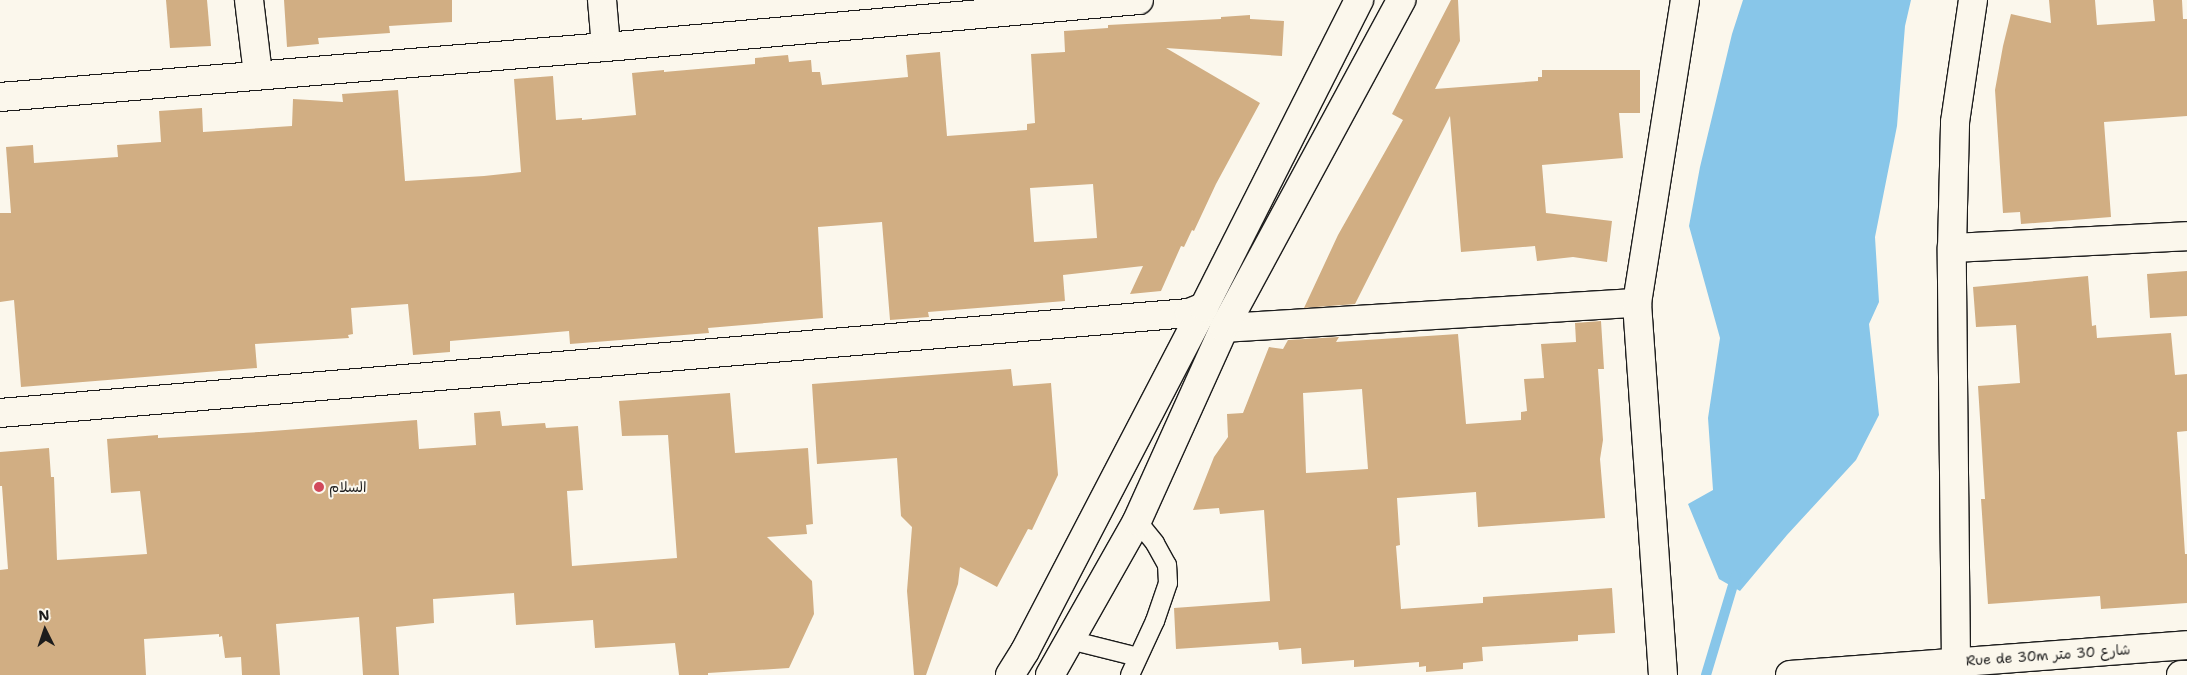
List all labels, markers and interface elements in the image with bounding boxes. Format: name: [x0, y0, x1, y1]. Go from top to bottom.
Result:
place label: السلام: [329, 479, 367, 495]
marker: السلام: [313, 481, 325, 493]
north arrow: [20, 605, 70, 655]
text: N: [38, 606, 50, 624]
street label: Rue de 30m شارع 30 متر: [1965, 641, 2131, 669]

